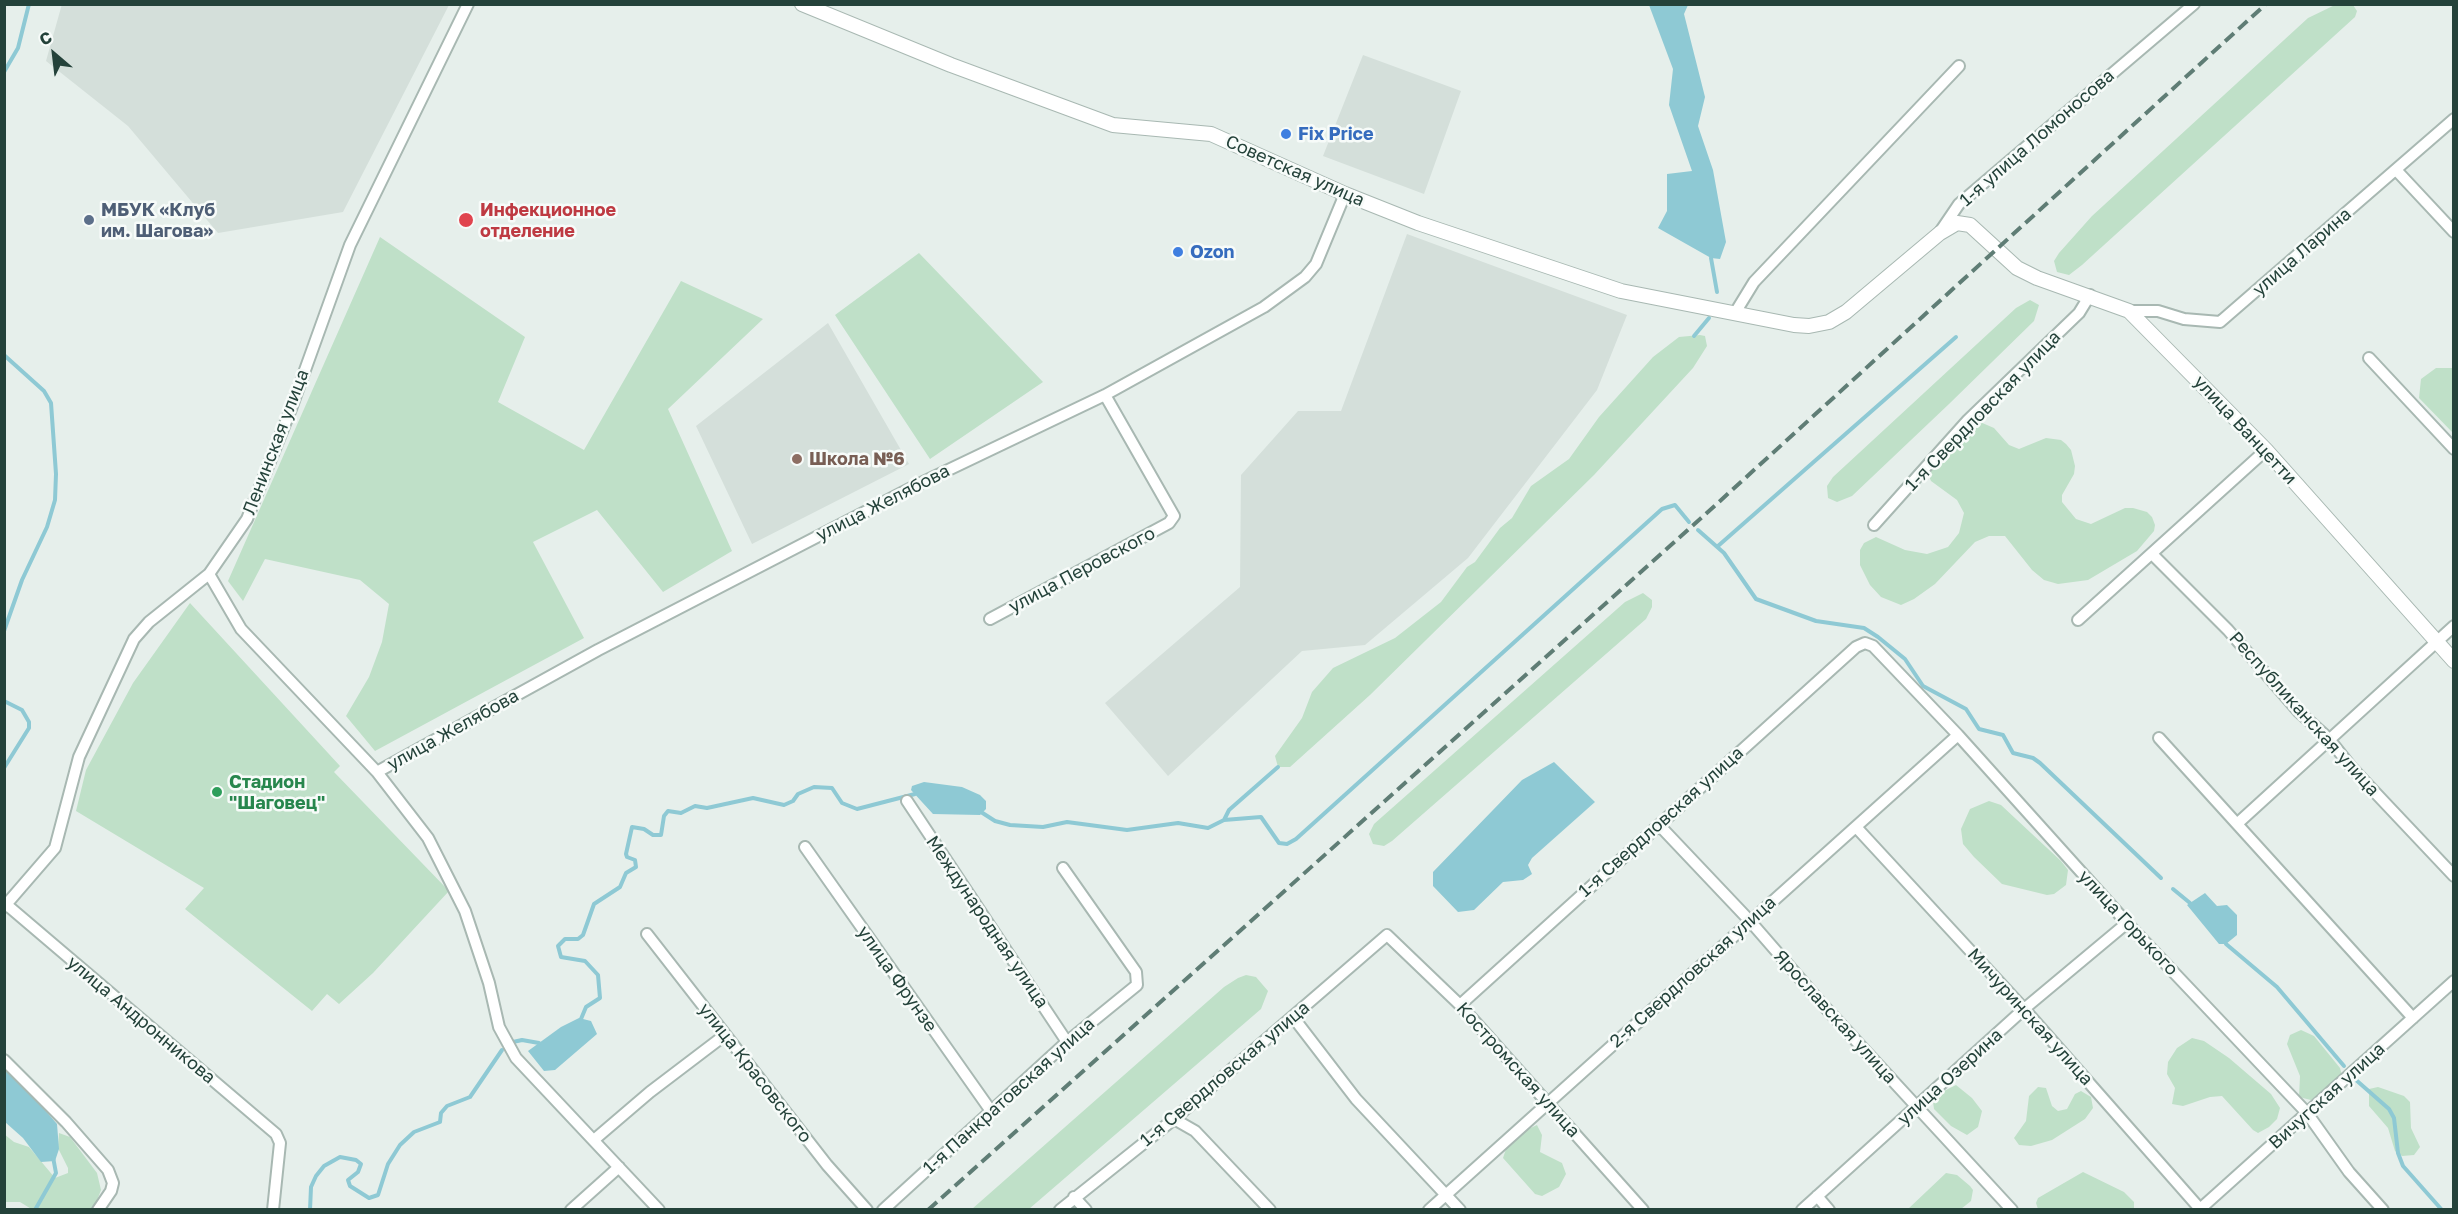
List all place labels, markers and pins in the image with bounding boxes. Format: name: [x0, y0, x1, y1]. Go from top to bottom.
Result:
place label: Fix Price: [1298, 123, 1374, 145]
marker: Fix Price: [1279, 127, 1293, 141]
place label: МБУК «Клуб им. Шагова»: [101, 199, 215, 242]
place label: Инфекционное отделение: [480, 199, 616, 242]
marker: Инфекционное отделение: [457, 211, 475, 229]
marker: МБУК «Клуб им. Шагова»: [82, 213, 96, 227]
place label: Ozon: [1190, 241, 1234, 263]
marker: Ozon: [1171, 245, 1185, 259]
place label: Школа №6: [809, 448, 905, 470]
marker: Школа №6: [790, 452, 804, 466]
place label: Стадион "Шаговец": [229, 771, 325, 814]
marker: Стадион "Шаговец": [210, 785, 224, 799]

